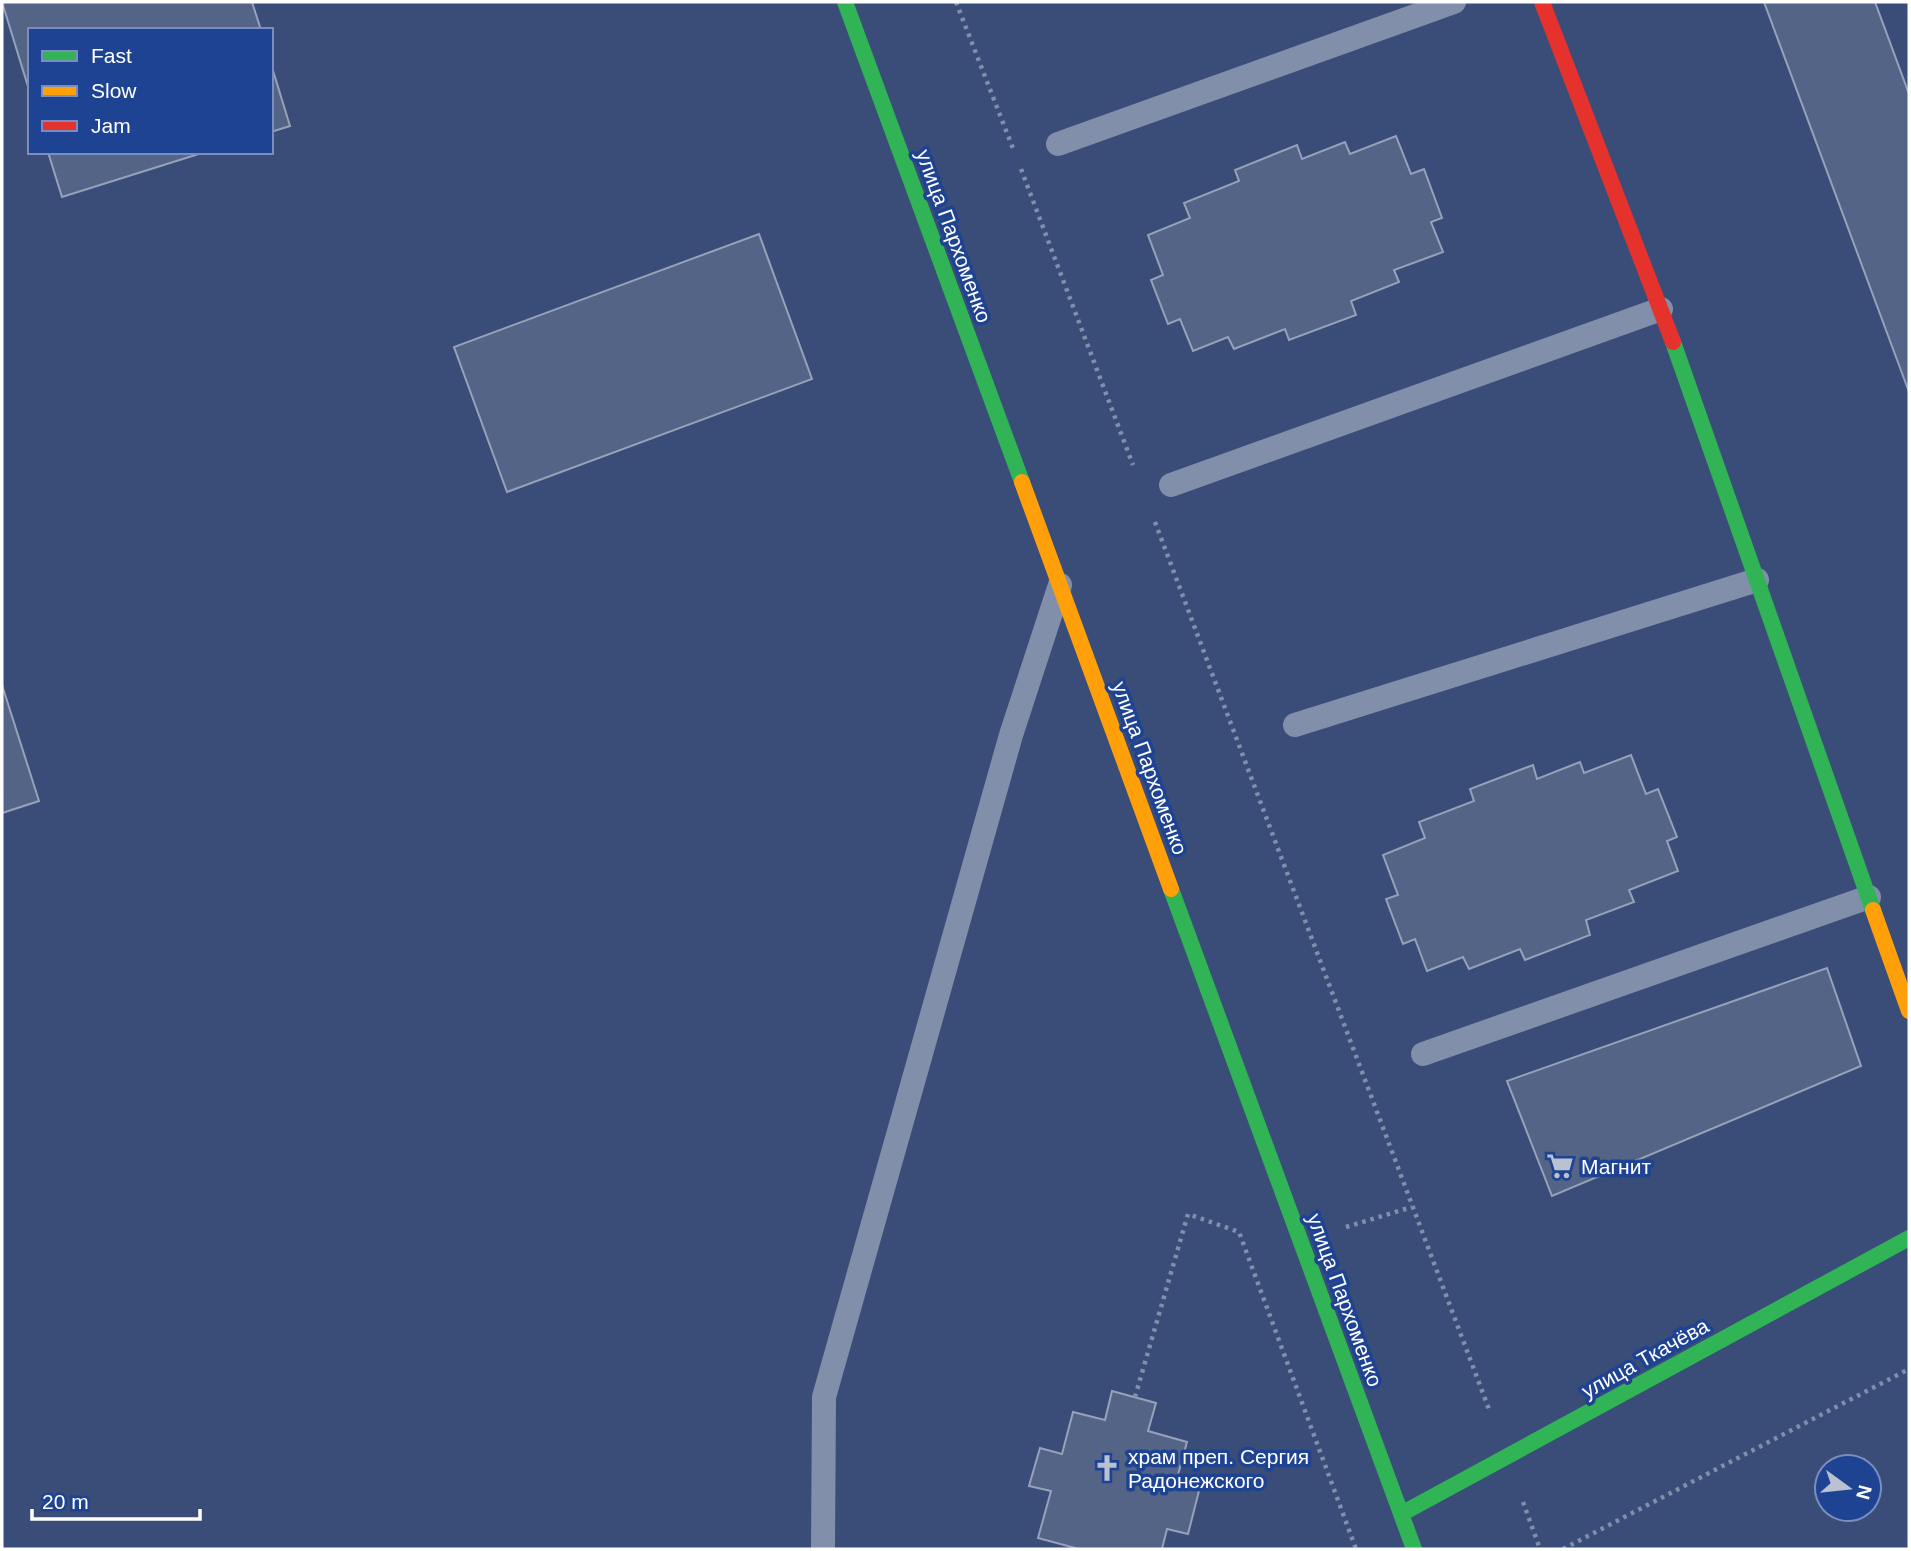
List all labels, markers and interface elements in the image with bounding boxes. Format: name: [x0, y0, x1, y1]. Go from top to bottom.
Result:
legend: [28, 28, 273, 154]
text: Fast: [91, 44, 132, 67]
text: Slow: [91, 79, 137, 102]
text: Jam: [91, 114, 131, 137]
street label: улица Пархоменко: [912, 146, 996, 326]
street label: улица Пархоменко: [1108, 678, 1192, 858]
supermarket icon: Магнит: [1545, 1151, 1575, 1181]
place label: Магнит: [1581, 1155, 1651, 1178]
street label: улица Пархоменко: [1303, 1210, 1387, 1390]
street label: улица Ткачёва: [1578, 1313, 1713, 1402]
place label: храм преп. Сергия Радонежского: [1128, 1445, 1309, 1492]
church icon: храм преп. Сергия Радонежского: [1092, 1453, 1122, 1483]
north arrow: [1813, 1453, 1883, 1523]
scale bar: [32, 1478, 200, 1522]
text: N: [1852, 1483, 1876, 1502]
text: 20 m: [42, 1490, 89, 1513]

